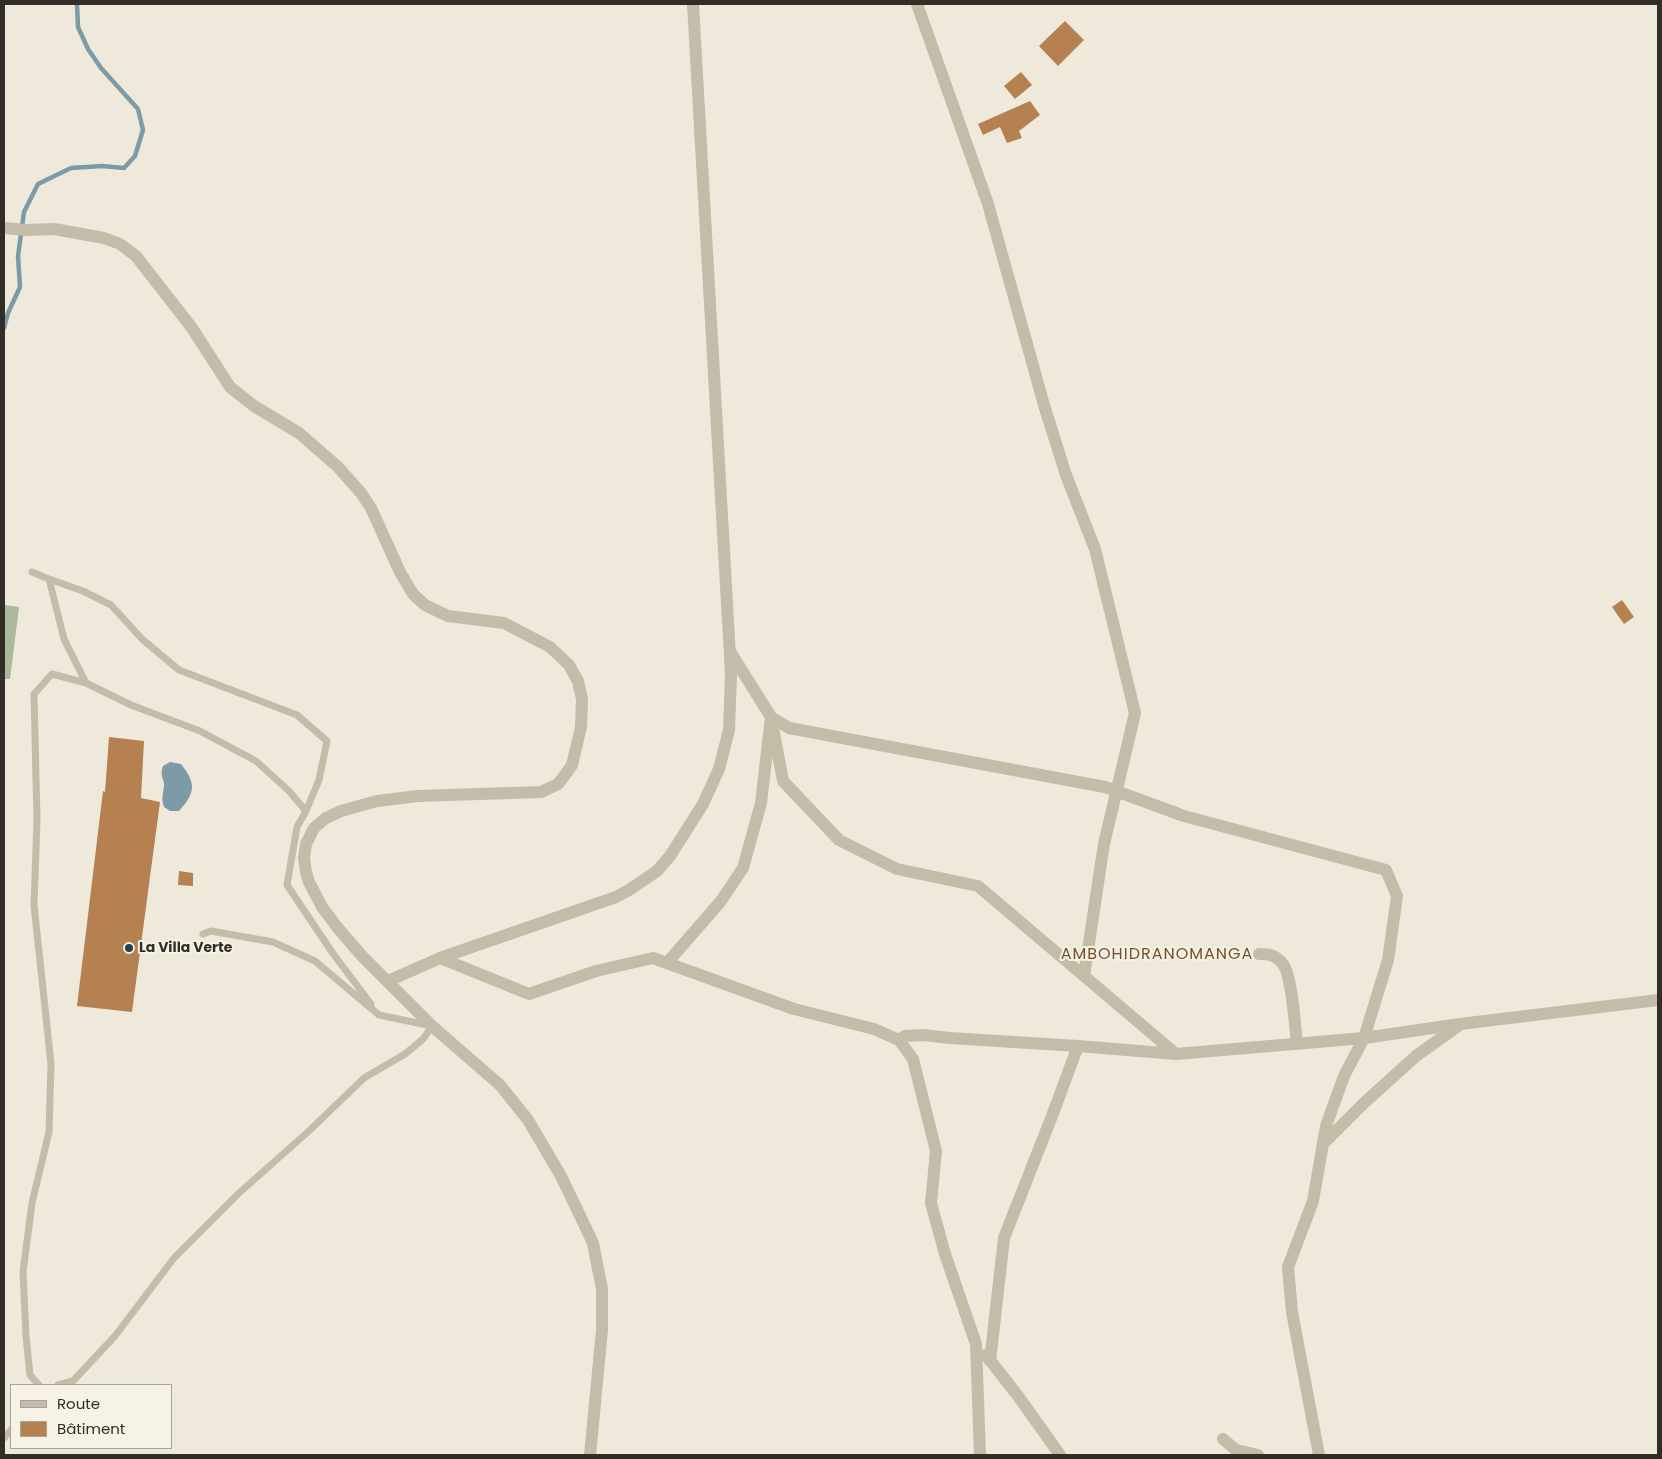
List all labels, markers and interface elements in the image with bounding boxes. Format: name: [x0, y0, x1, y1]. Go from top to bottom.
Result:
place label: La Villa Verte: [139, 940, 232, 956]
marker: La Villa Verte: [123, 942, 135, 954]
district label: AMBOHIDRANOMANGA: [1059, 945, 1255, 965]
legend: [10, 1384, 172, 1449]
text: Route: [57, 1393, 100, 1414]
text: Bâtiment: [57, 1418, 125, 1439]

